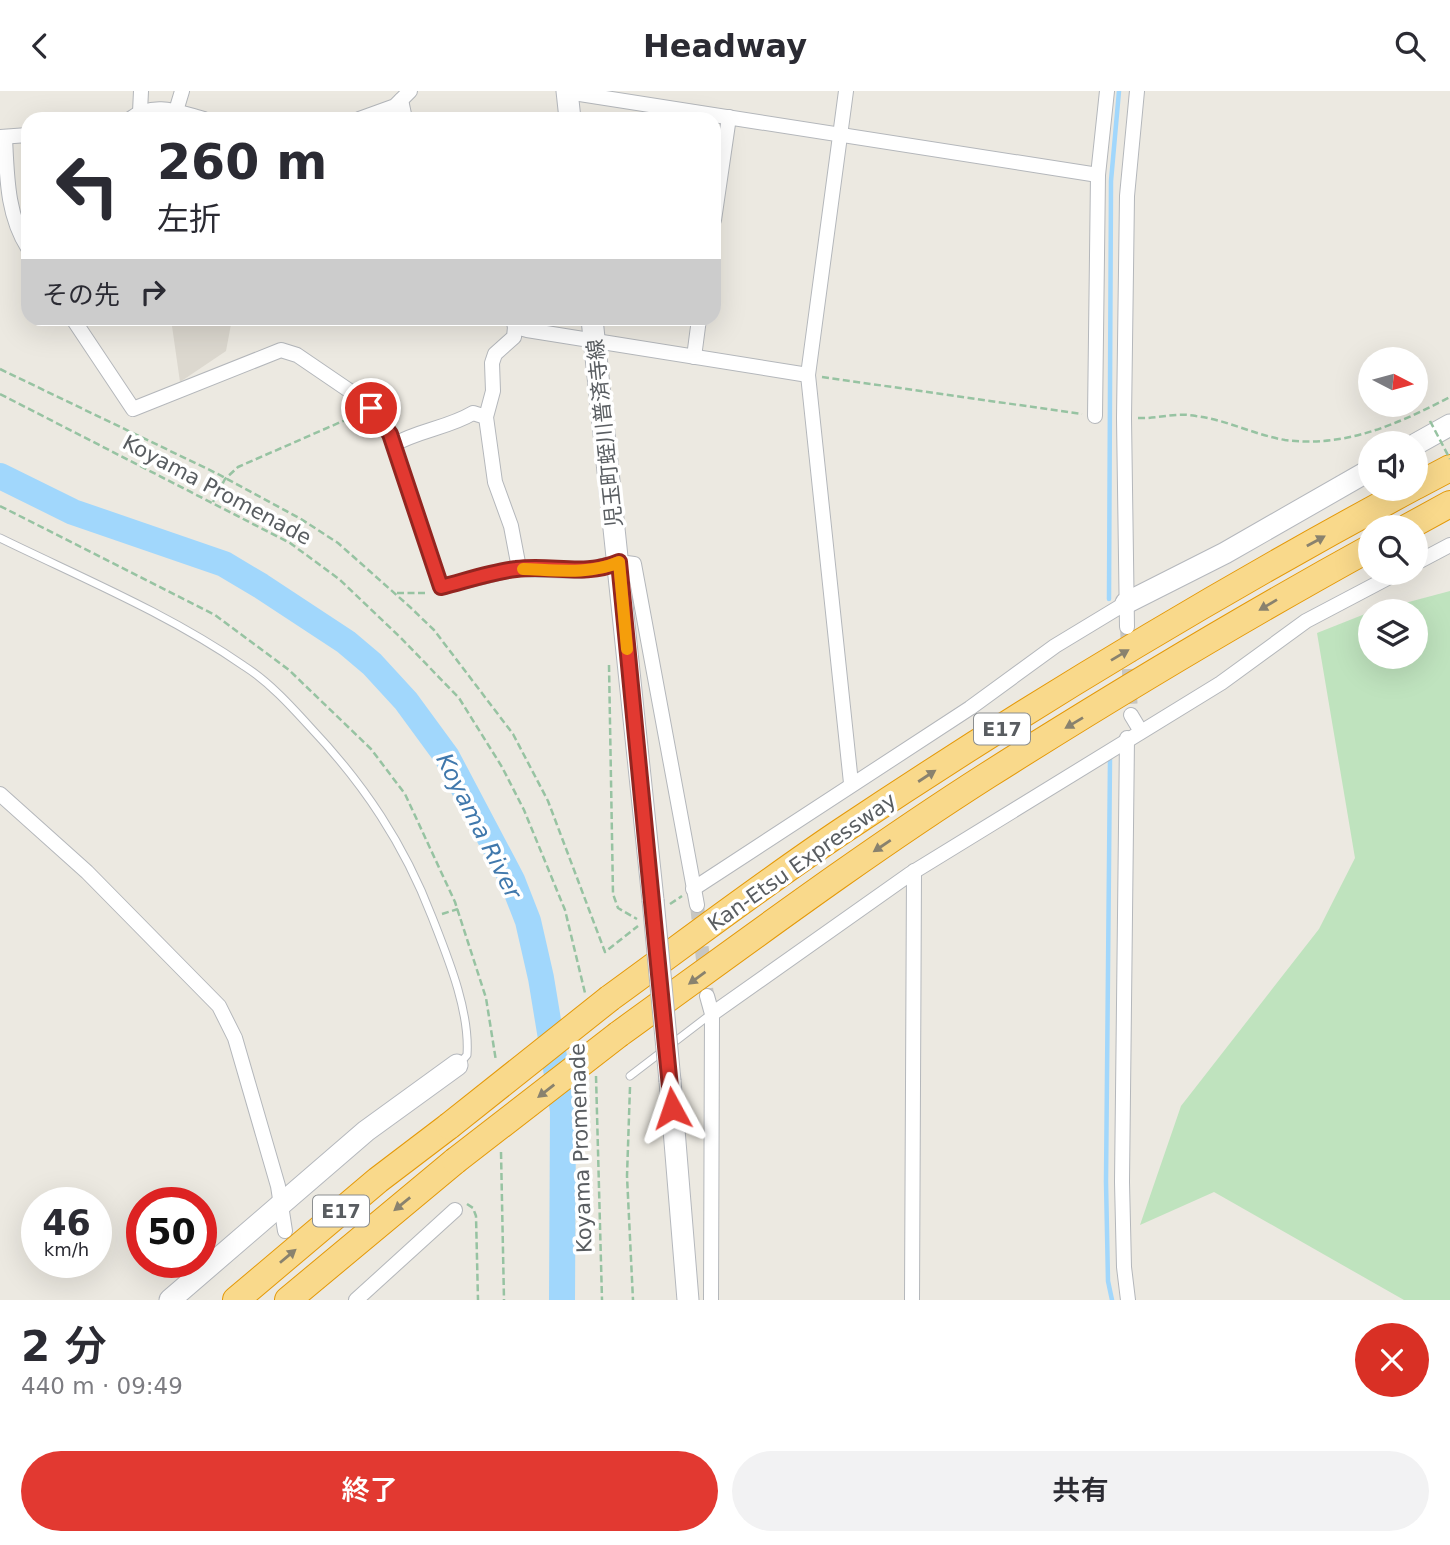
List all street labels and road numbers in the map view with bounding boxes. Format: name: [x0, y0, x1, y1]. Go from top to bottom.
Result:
street label: 児玉町蛭川普済寺線: [583, 338, 627, 528]
street label: Koyama Promenade: [119, 430, 315, 550]
road number: E17: [974, 713, 1030, 744]
street label: Kan-Etsu Expressway: [703, 788, 901, 936]
street label: Koyama Promenade: [565, 1043, 597, 1253]
road number: E17: [313, 1195, 369, 1227]

